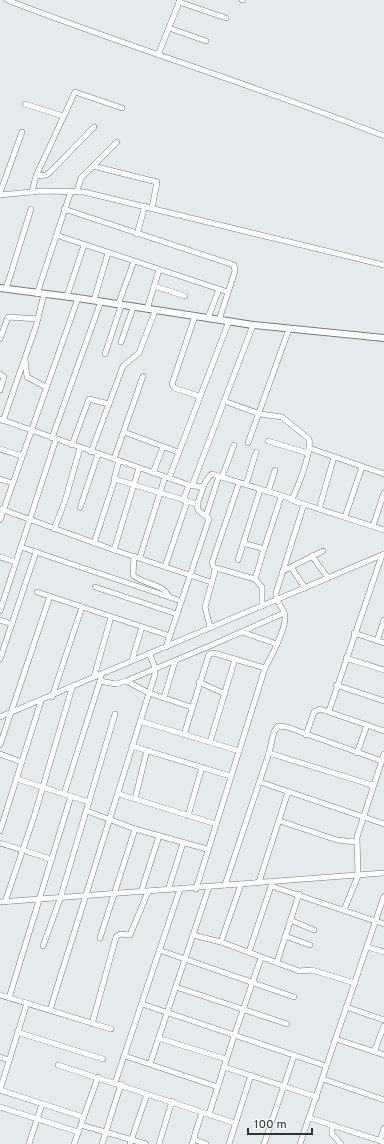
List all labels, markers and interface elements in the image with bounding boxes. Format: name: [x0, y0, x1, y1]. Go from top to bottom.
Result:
scale bar: [248, 1110, 312, 1136]
text: 100 m: [254, 1117, 287, 1133]

